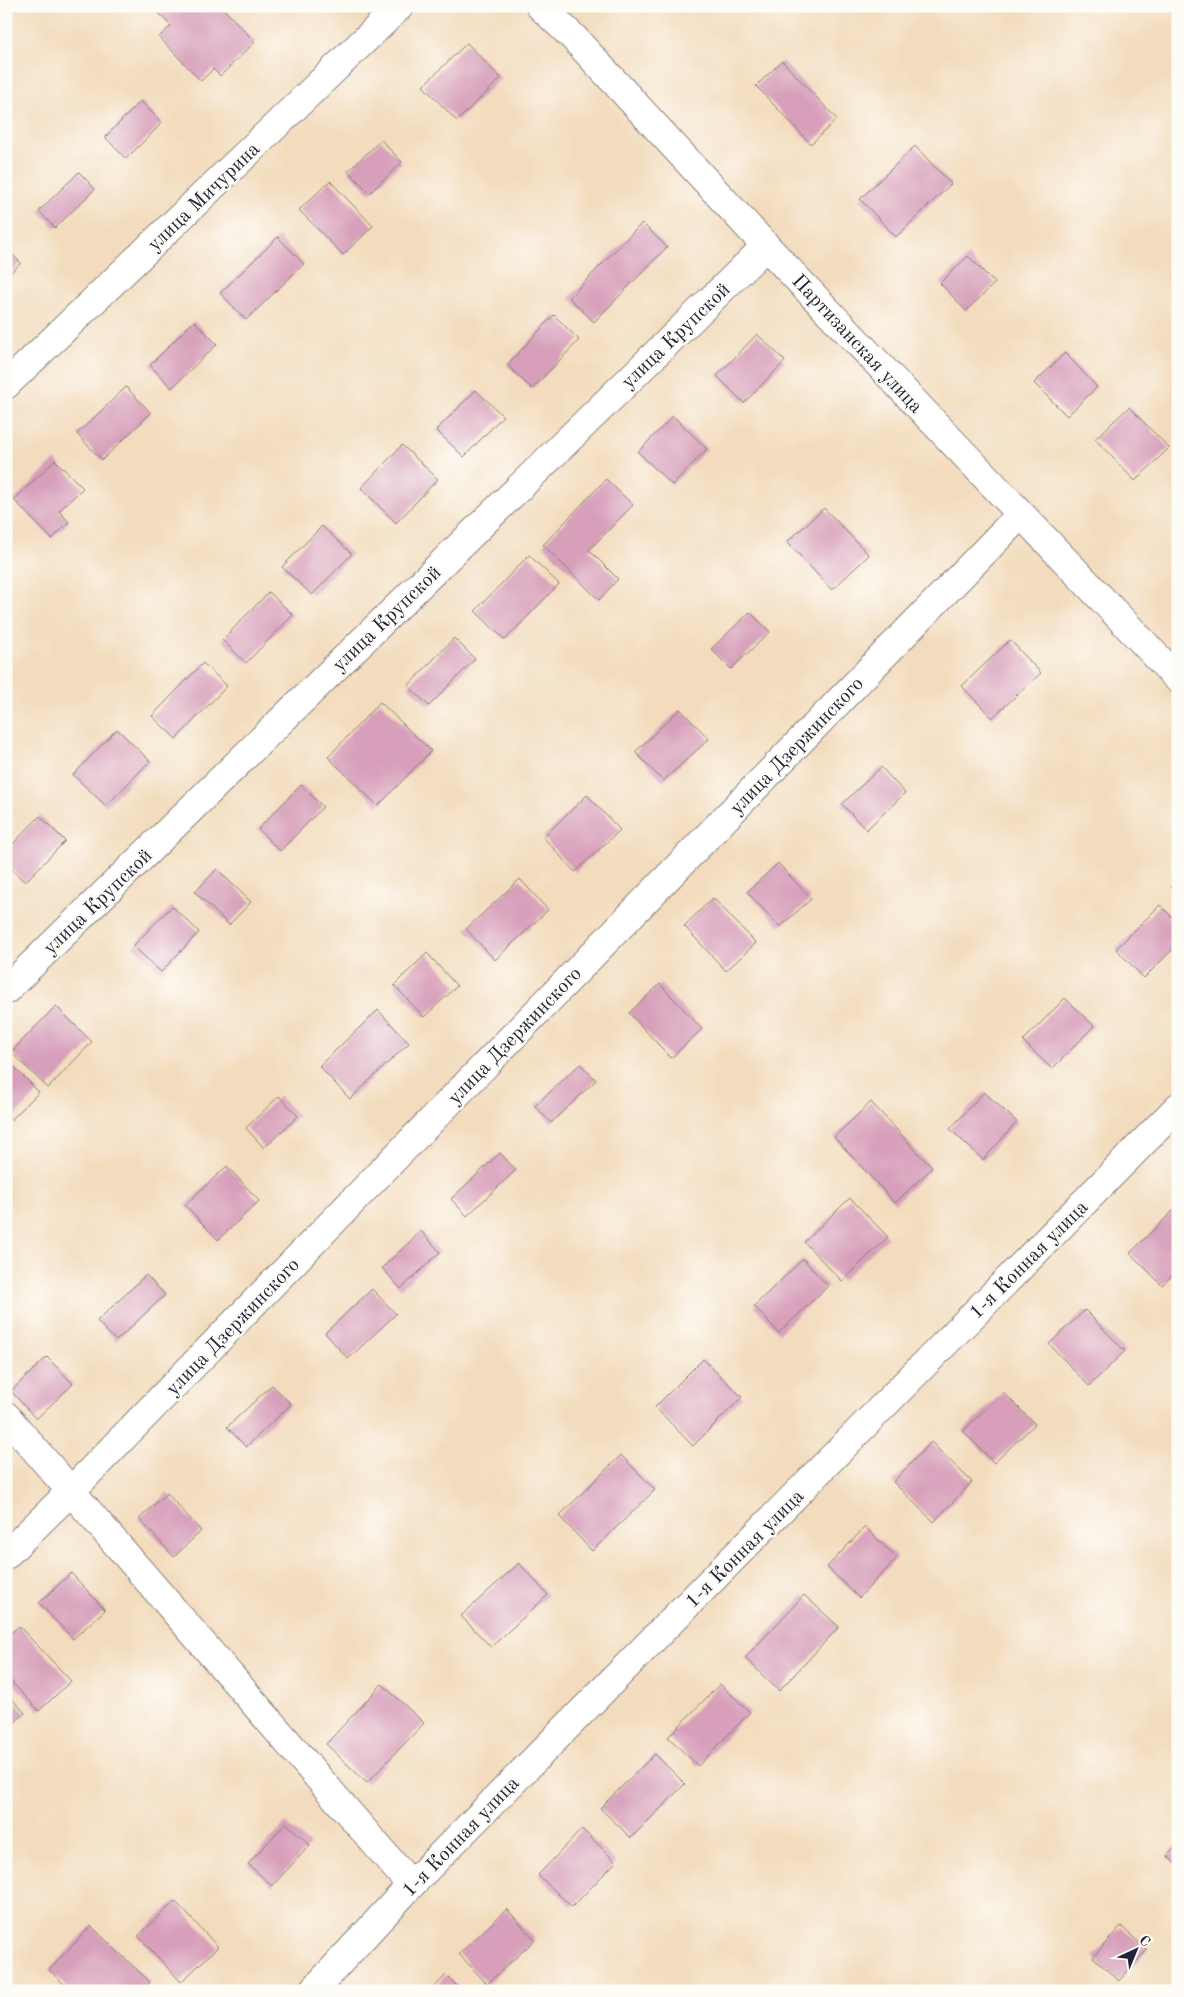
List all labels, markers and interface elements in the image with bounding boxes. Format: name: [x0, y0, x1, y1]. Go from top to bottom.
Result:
street label: улица Мичурина: [145, 139, 264, 256]
street label: Партизанская улица: [787, 271, 926, 418]
street label: улица Крупской: [618, 280, 734, 393]
street label: улица Крупской: [329, 563, 445, 676]
street label: улица Дзержинского: [727, 674, 868, 819]
street label: улица Крупской: [40, 846, 156, 959]
street label: улица Дзержинского: [445, 964, 586, 1109]
street label: 1-я Конная улица: [966, 1197, 1093, 1324]
street label: улица Дзержинского: [163, 1255, 304, 1400]
street label: 1-я Конная улица: [682, 1486, 809, 1613]
street label: 1-я Конная улица: [399, 1773, 524, 1901]
north arrow: [1112, 1924, 1162, 1974]
text: С: [1136, 1933, 1153, 1950]

